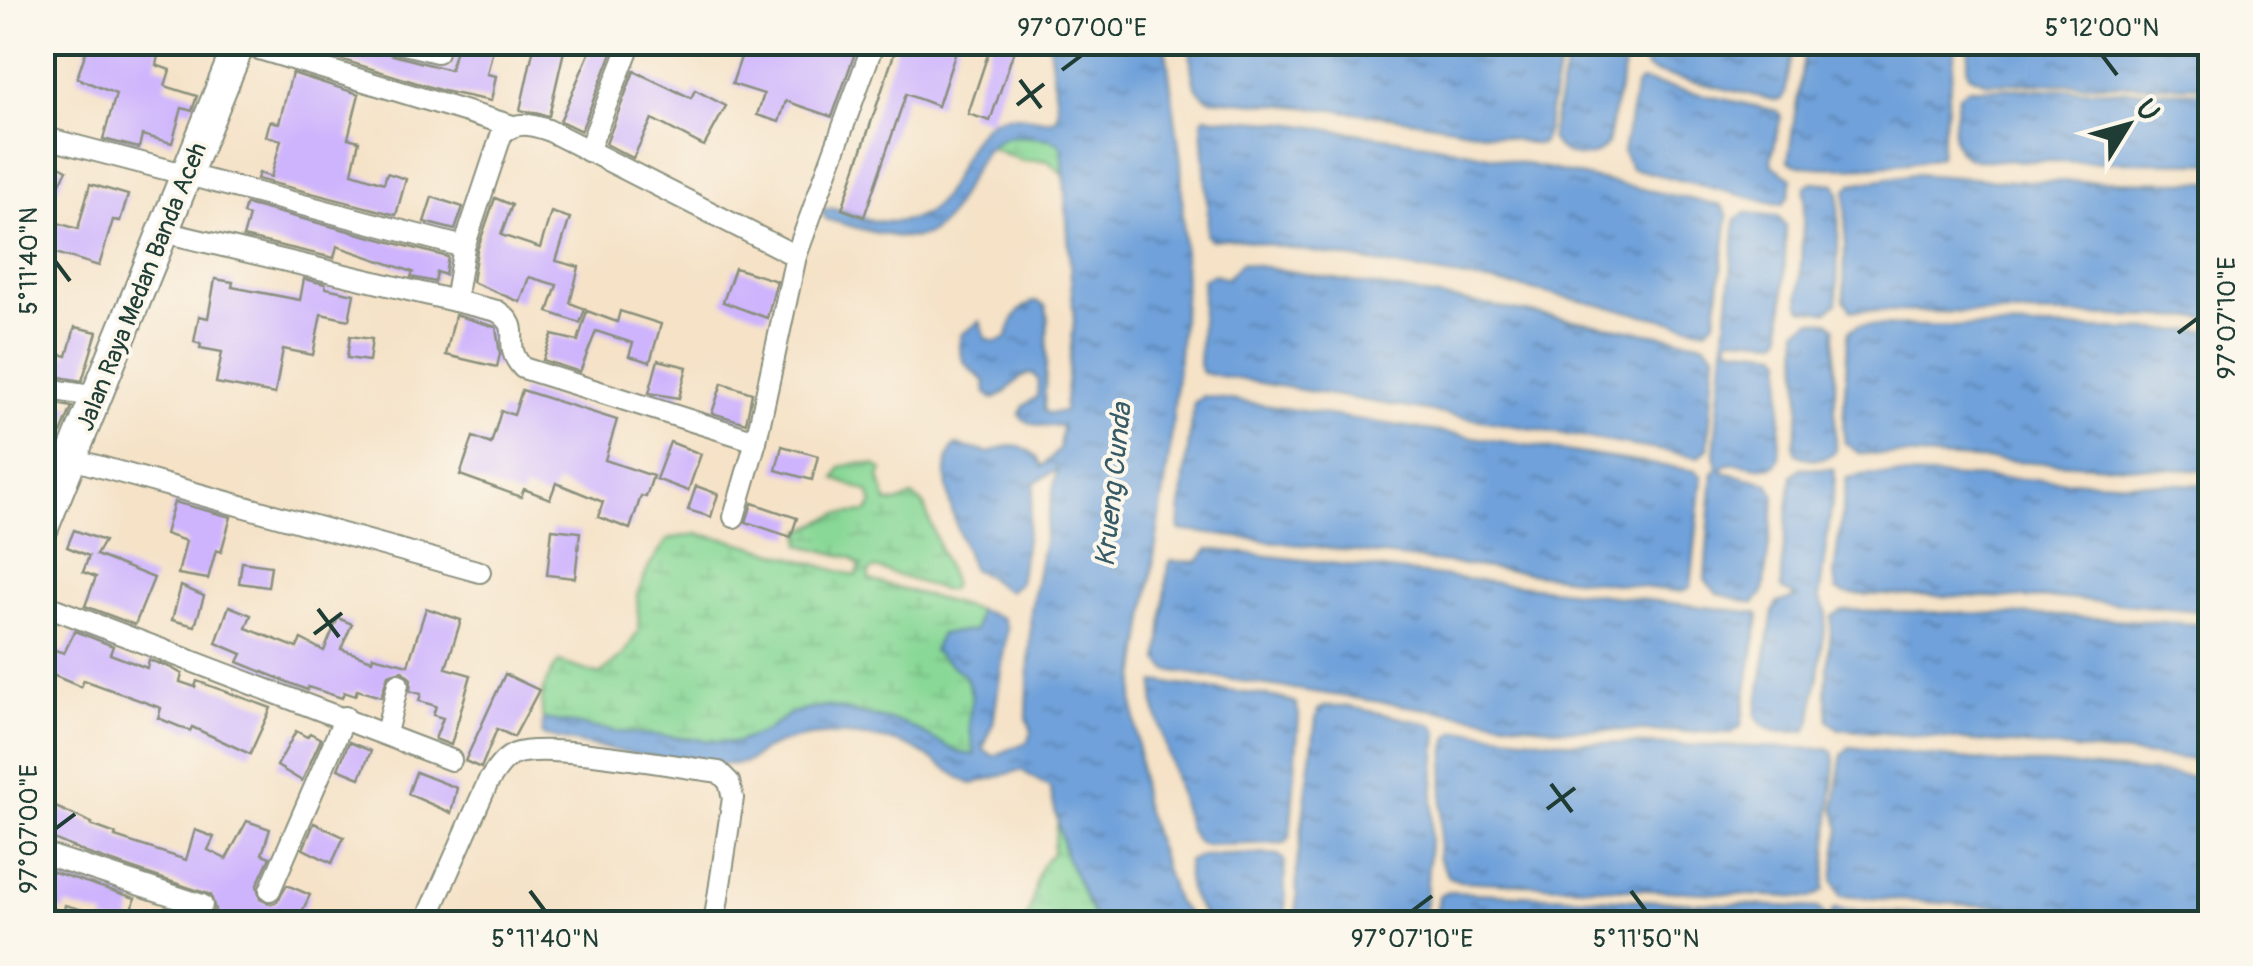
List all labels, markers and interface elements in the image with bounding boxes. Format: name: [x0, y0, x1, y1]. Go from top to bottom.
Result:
text: 97°07'00"E: [1017, 13, 1147, 44]
text: 5°12'00"N: [2045, 13, 2159, 44]
north arrow: [2078, 75, 2178, 175]
text: U: [2127, 93, 2166, 129]
street label: Jalan Raya Medan Banda Aceh: [70, 138, 214, 436]
text: 5°11'40"N: [14, 207, 45, 315]
text: 97°07'10"E: [2212, 257, 2243, 379]
water label: Krueng Cunda: [1088, 400, 1140, 568]
text: 97°07'00"E: [14, 764, 45, 894]
text: 5°11'40"N: [491, 924, 599, 955]
text: 97°07'10"E: [1351, 924, 1473, 955]
text: 5°11'50"N: [1593, 924, 1699, 955]

